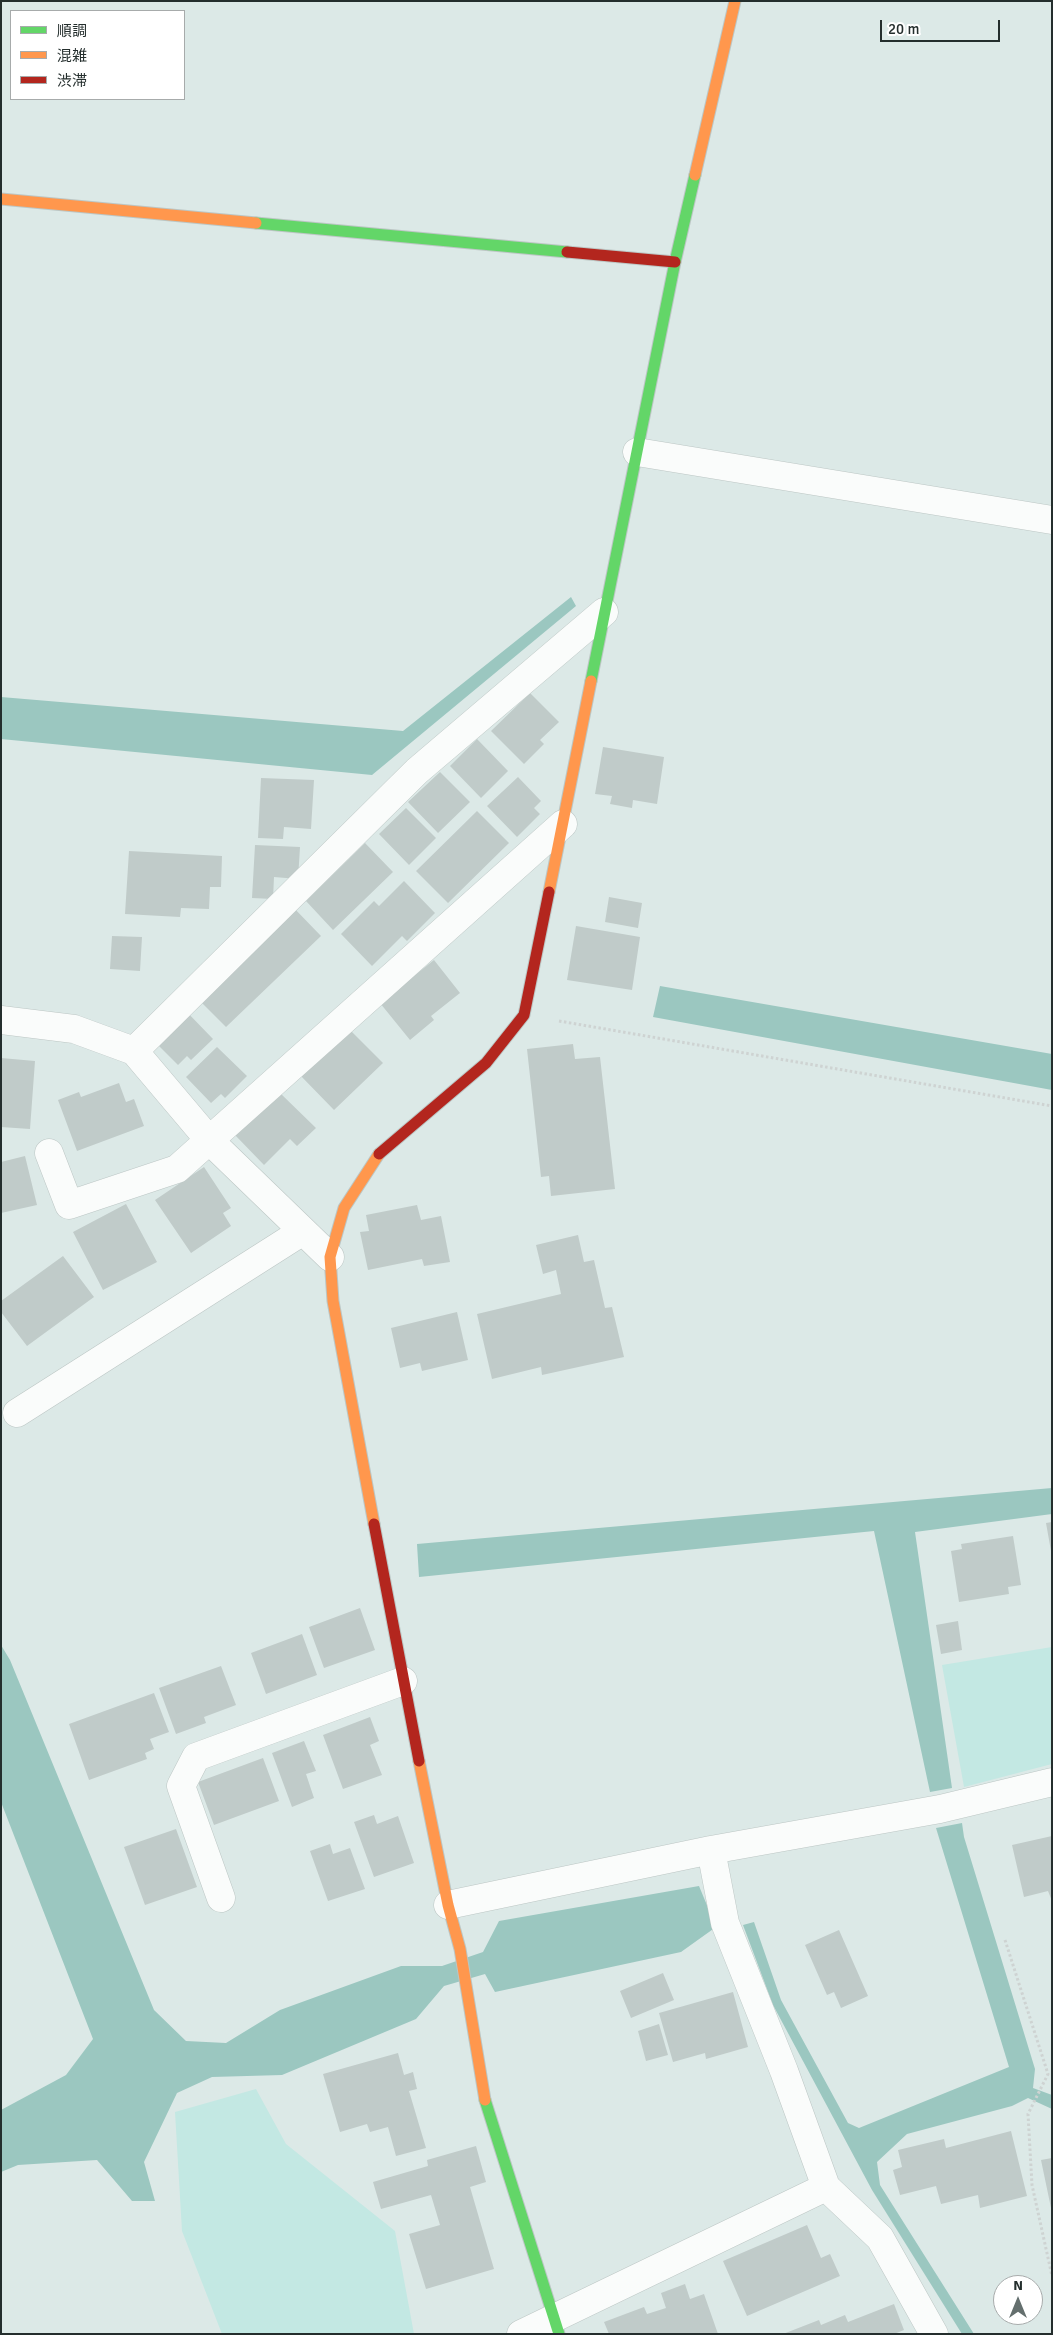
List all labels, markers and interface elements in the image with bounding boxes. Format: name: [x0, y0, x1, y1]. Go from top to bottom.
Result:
legend: [10, 10, 185, 100]
scale bar: [883, 10, 1003, 42]
text: 20 m: [888, 20, 919, 38]
text: 順調: [57, 22, 87, 40]
text: 混雑: [57, 47, 87, 65]
text: 渋滞: [57, 72, 87, 90]
north arrow: [993, 2275, 1043, 2325]
text: N: [1013, 2277, 1023, 2294]

